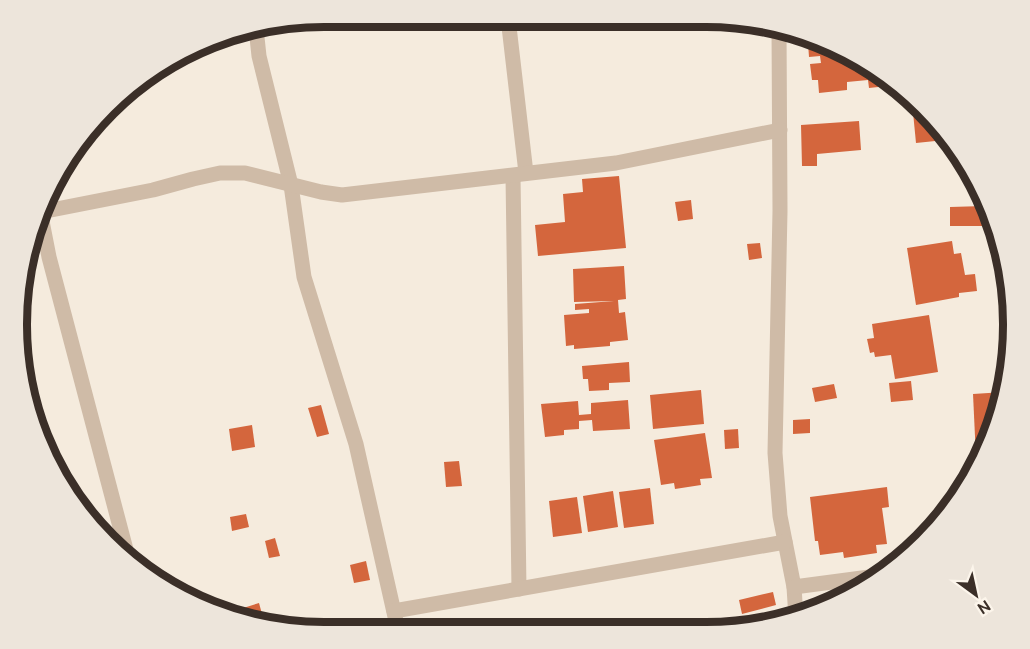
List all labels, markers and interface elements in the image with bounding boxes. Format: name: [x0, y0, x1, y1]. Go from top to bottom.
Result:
north arrow: [946, 565, 1006, 625]
text: N: [974, 597, 994, 618]

